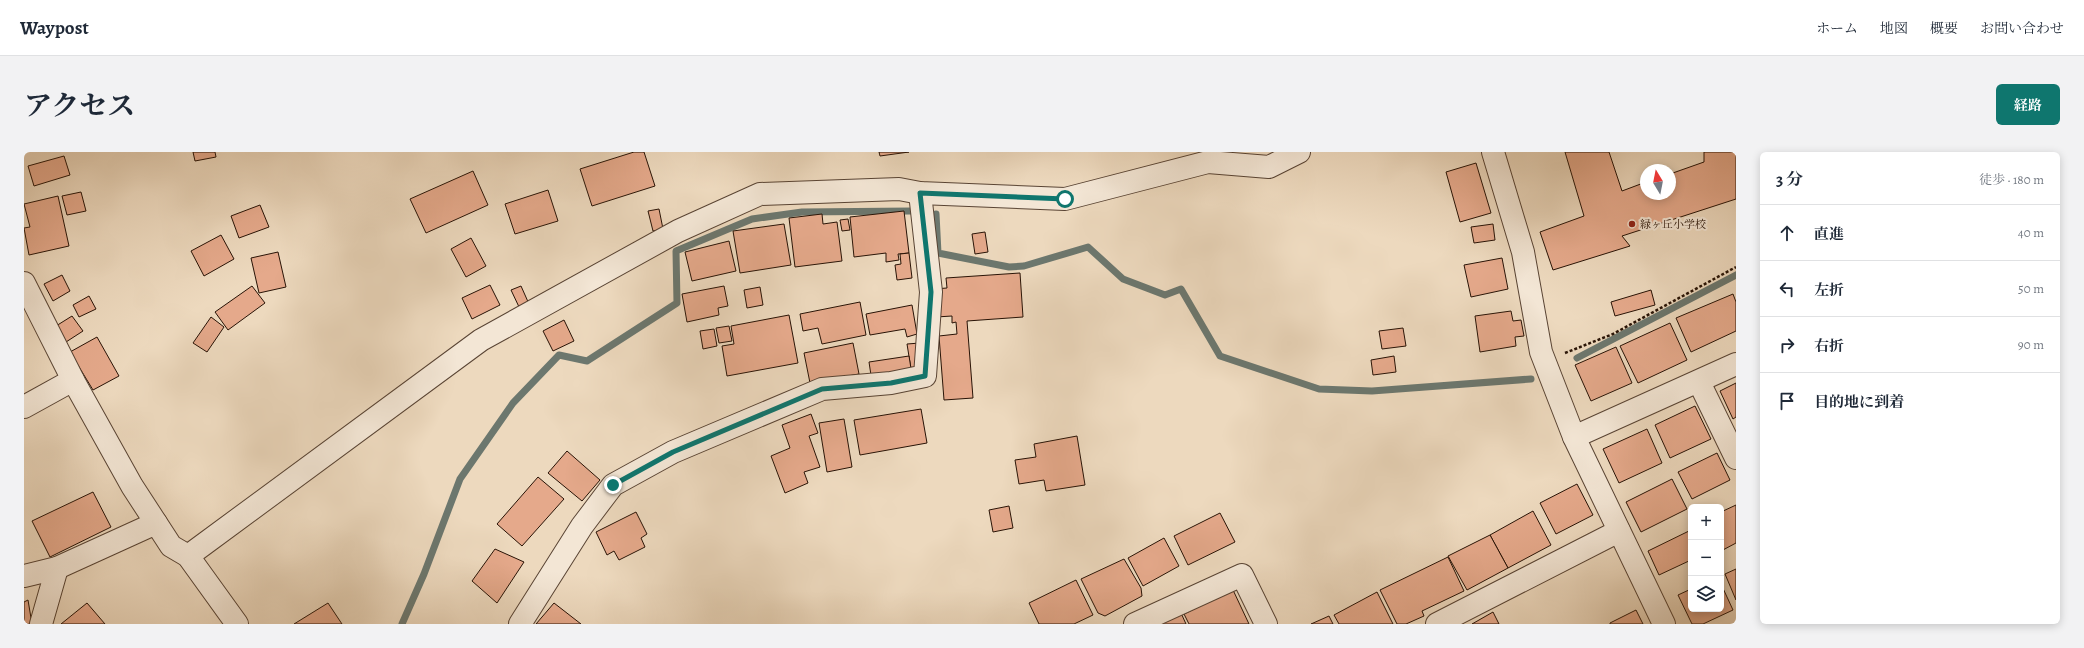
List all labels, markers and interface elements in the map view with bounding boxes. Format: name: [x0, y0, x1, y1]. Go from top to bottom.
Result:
text: Waypost: [20, 15, 89, 41]
text: ホーム: [1816, 19, 1858, 38]
text: 地図: [1880, 19, 1908, 38]
text: 概要: [1930, 19, 1958, 38]
text: お問い合わせ: [1980, 19, 2064, 38]
button: 経路: [1996, 84, 2060, 125]
text: アクセス: [24, 87, 135, 125]
north arrow: [1640, 164, 1676, 200]
text: 3 分: [1776, 168, 1803, 191]
text: 徒歩 · 180 m: [1979, 171, 2044, 188]
route start: [1056, 190, 1074, 208]
place label: 緑ヶ丘小学校: [1640, 217, 1706, 232]
marker: 緑ヶ丘小学校: [1627, 219, 1637, 229]
icon: ahead: [1776, 222, 1798, 244]
text: 直進: [1814, 224, 1844, 244]
text: 40 m: [2018, 224, 2044, 241]
icon: left: [1776, 278, 1798, 300]
text: 左折: [1814, 280, 1844, 300]
text: 50 m: [2018, 280, 2044, 297]
icon: right: [1776, 334, 1798, 356]
text: 右折: [1814, 336, 1844, 356]
text: 90 m: [2018, 336, 2044, 353]
icon: arrive: [1776, 390, 1798, 412]
text: 目的地に到着: [1814, 392, 1904, 412]
route end: [604, 476, 622, 494]
map controls: [1688, 504, 1724, 612]
button: +: [1688, 504, 1724, 540]
button: −: [1688, 540, 1724, 576]
button: layers: [1688, 576, 1724, 612]

